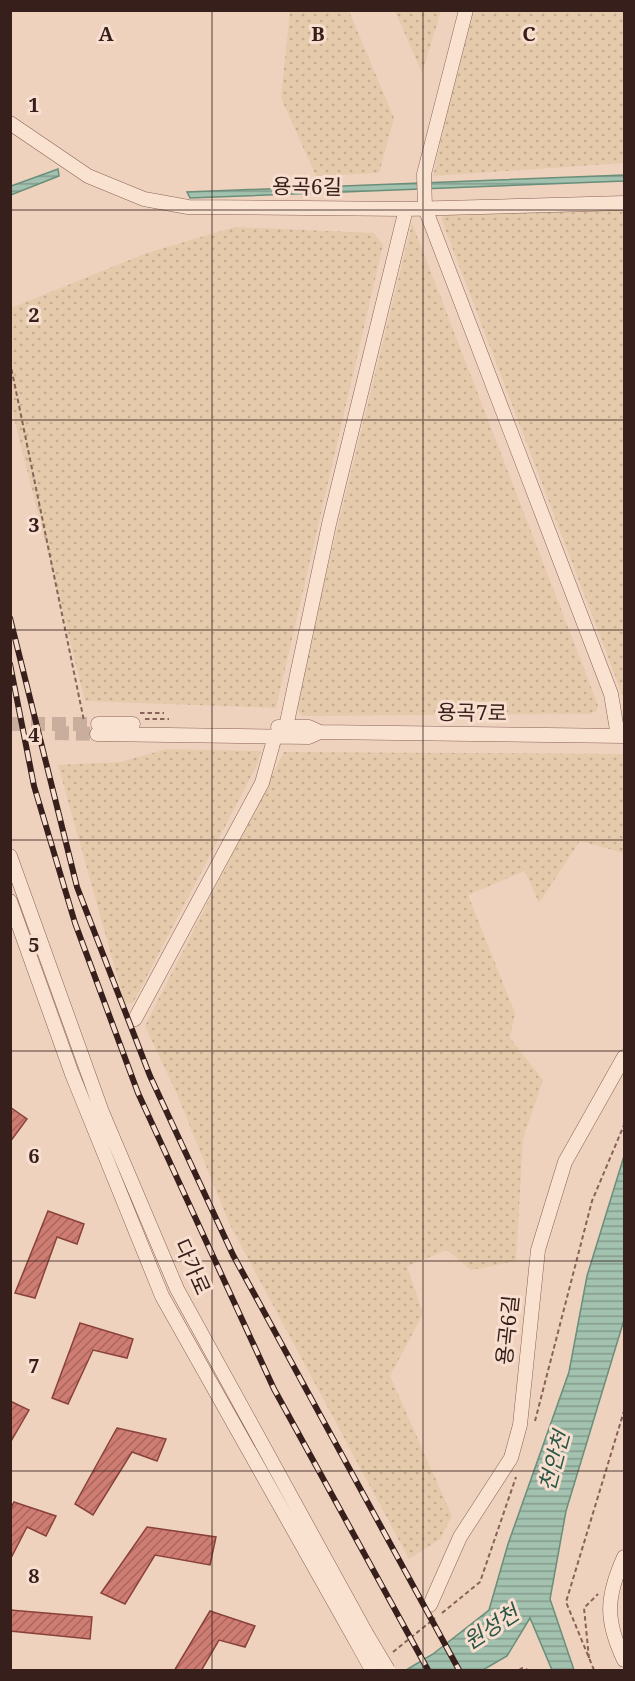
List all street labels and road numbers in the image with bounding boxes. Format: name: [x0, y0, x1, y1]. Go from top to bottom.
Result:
street label: 용곡6길: [272, 171, 342, 201]
street label: 용곡7로: [437, 697, 507, 727]
street label: 다가로: [168, 1234, 217, 1299]
street label: 용곡6길: [489, 1294, 525, 1366]

